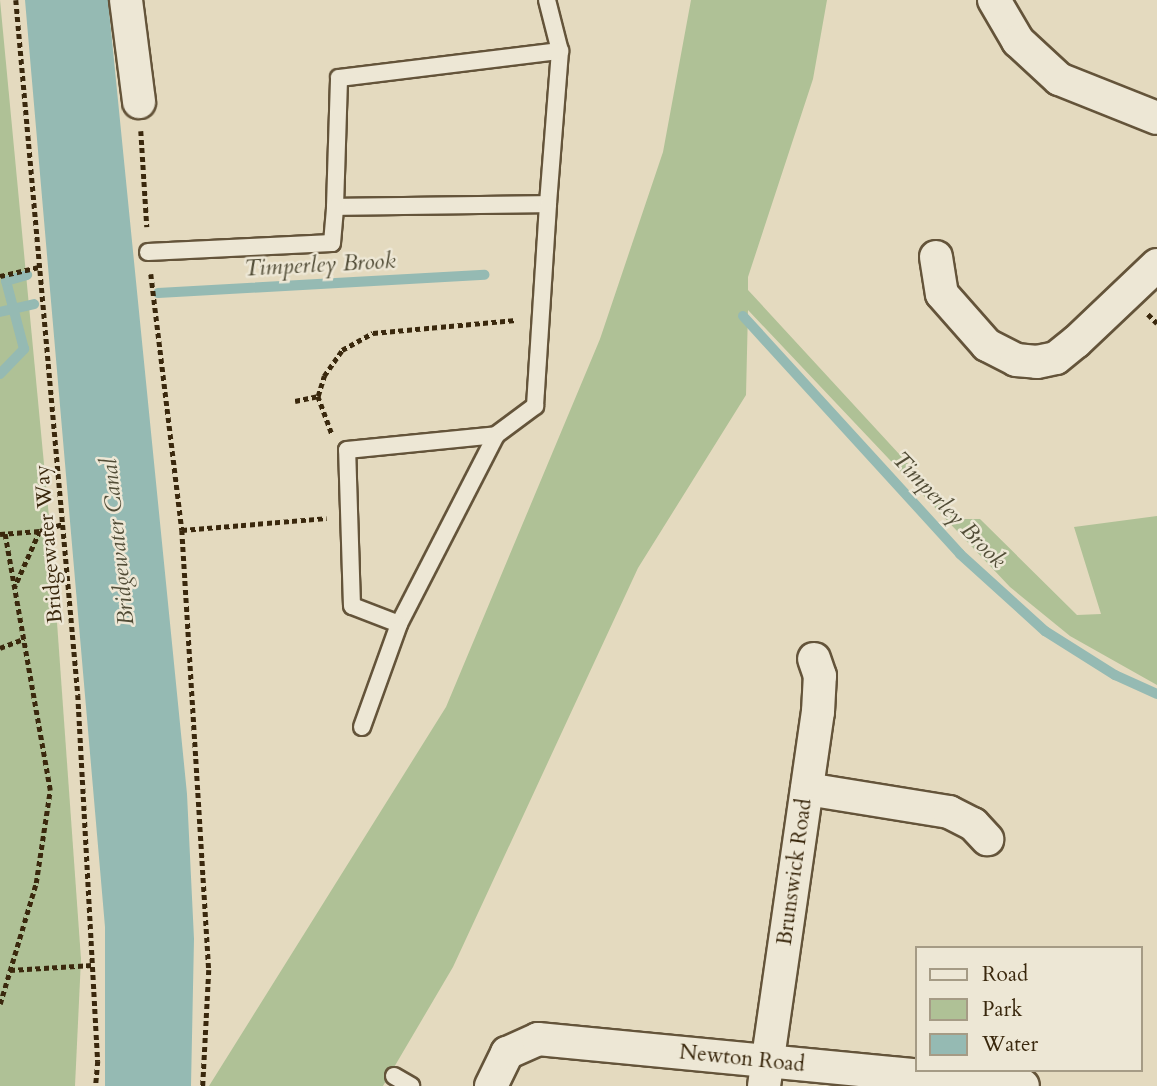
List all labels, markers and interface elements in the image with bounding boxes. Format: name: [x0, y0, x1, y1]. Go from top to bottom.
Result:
water label: Timperley Brook: [244, 247, 396, 283]
water label: Timperley Brook: [886, 446, 1012, 574]
water label: Bridgewater Canal: [95, 457, 141, 627]
street label: Bridgewater Way: [30, 464, 68, 624]
street label: Brunswick Road: [772, 797, 818, 947]
legend: [916, 946, 1143, 1072]
text: Road: [982, 960, 1028, 989]
text: Park: [982, 995, 1022, 1024]
text: Water: [982, 1030, 1038, 1059]
street label: Newton Road: [678, 1040, 806, 1078]

